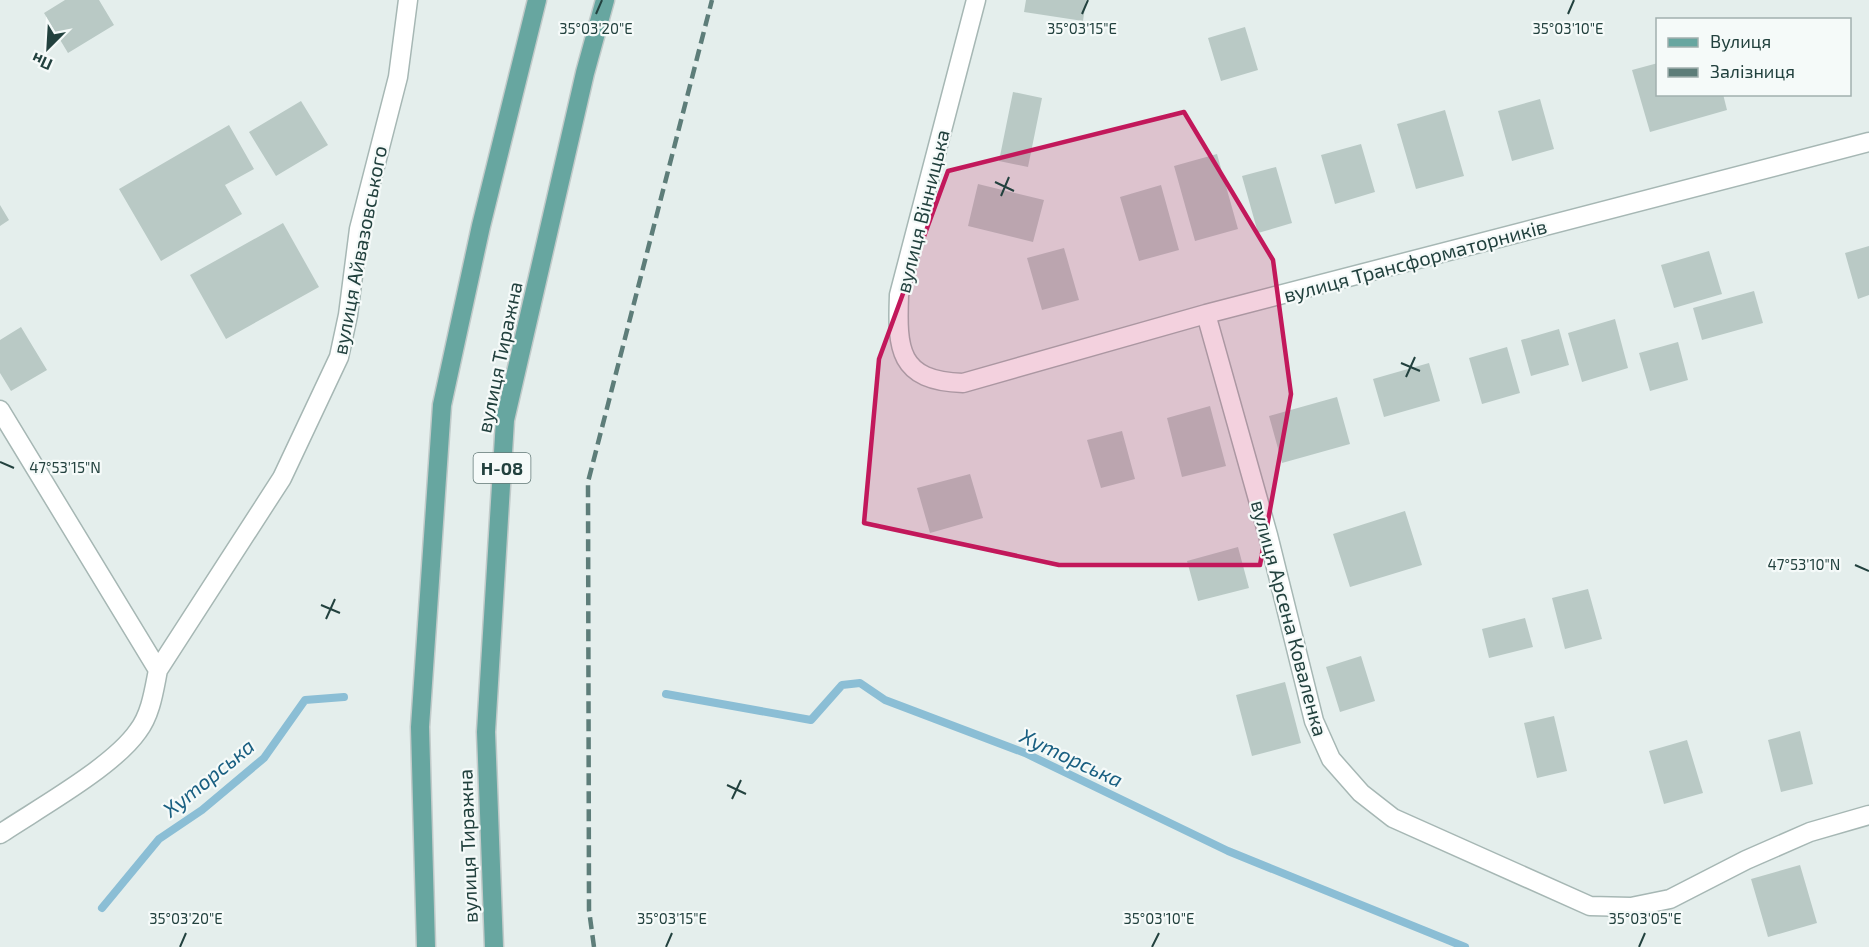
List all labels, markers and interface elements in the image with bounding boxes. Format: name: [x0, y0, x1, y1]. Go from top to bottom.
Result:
north arrow: [18, 18, 78, 78]
legend: [1656, 18, 1851, 96]
text: 35°03'20"E: [559, 19, 633, 37]
text: 35°03'15"E: [1047, 19, 1117, 37]
text: 35°03'10"E: [1532, 19, 1604, 37]
text: Вулиця: [1710, 30, 1771, 52]
text: Пн: [28, 49, 55, 75]
text: Залізниця: [1710, 60, 1795, 82]
street label: вулиця Вінницька: [890, 127, 955, 295]
street label: вулиця Айвазовського: [327, 143, 392, 357]
street label: вулиця Трансформаторників: [1281, 213, 1550, 308]
street label: вулиця Тиражна: [471, 279, 528, 435]
road number: Н-08: [474, 453, 530, 483]
text: 47°53'15"N: [29, 458, 101, 476]
street label: вулиця Арсена Коваленка: [1246, 497, 1333, 739]
text: 47°53'10"N: [1768, 555, 1840, 573]
water label: Хуторська: [1016, 722, 1127, 792]
water label: Хуторська: [156, 733, 259, 822]
street label: вулиця Тиражна: [452, 769, 483, 923]
text: 35°03'20"E: [149, 909, 223, 927]
text: 35°03'15"E: [637, 909, 707, 927]
text: 35°03'10"E: [1123, 909, 1195, 927]
text: 35°03'05"E: [1608, 909, 1682, 927]

